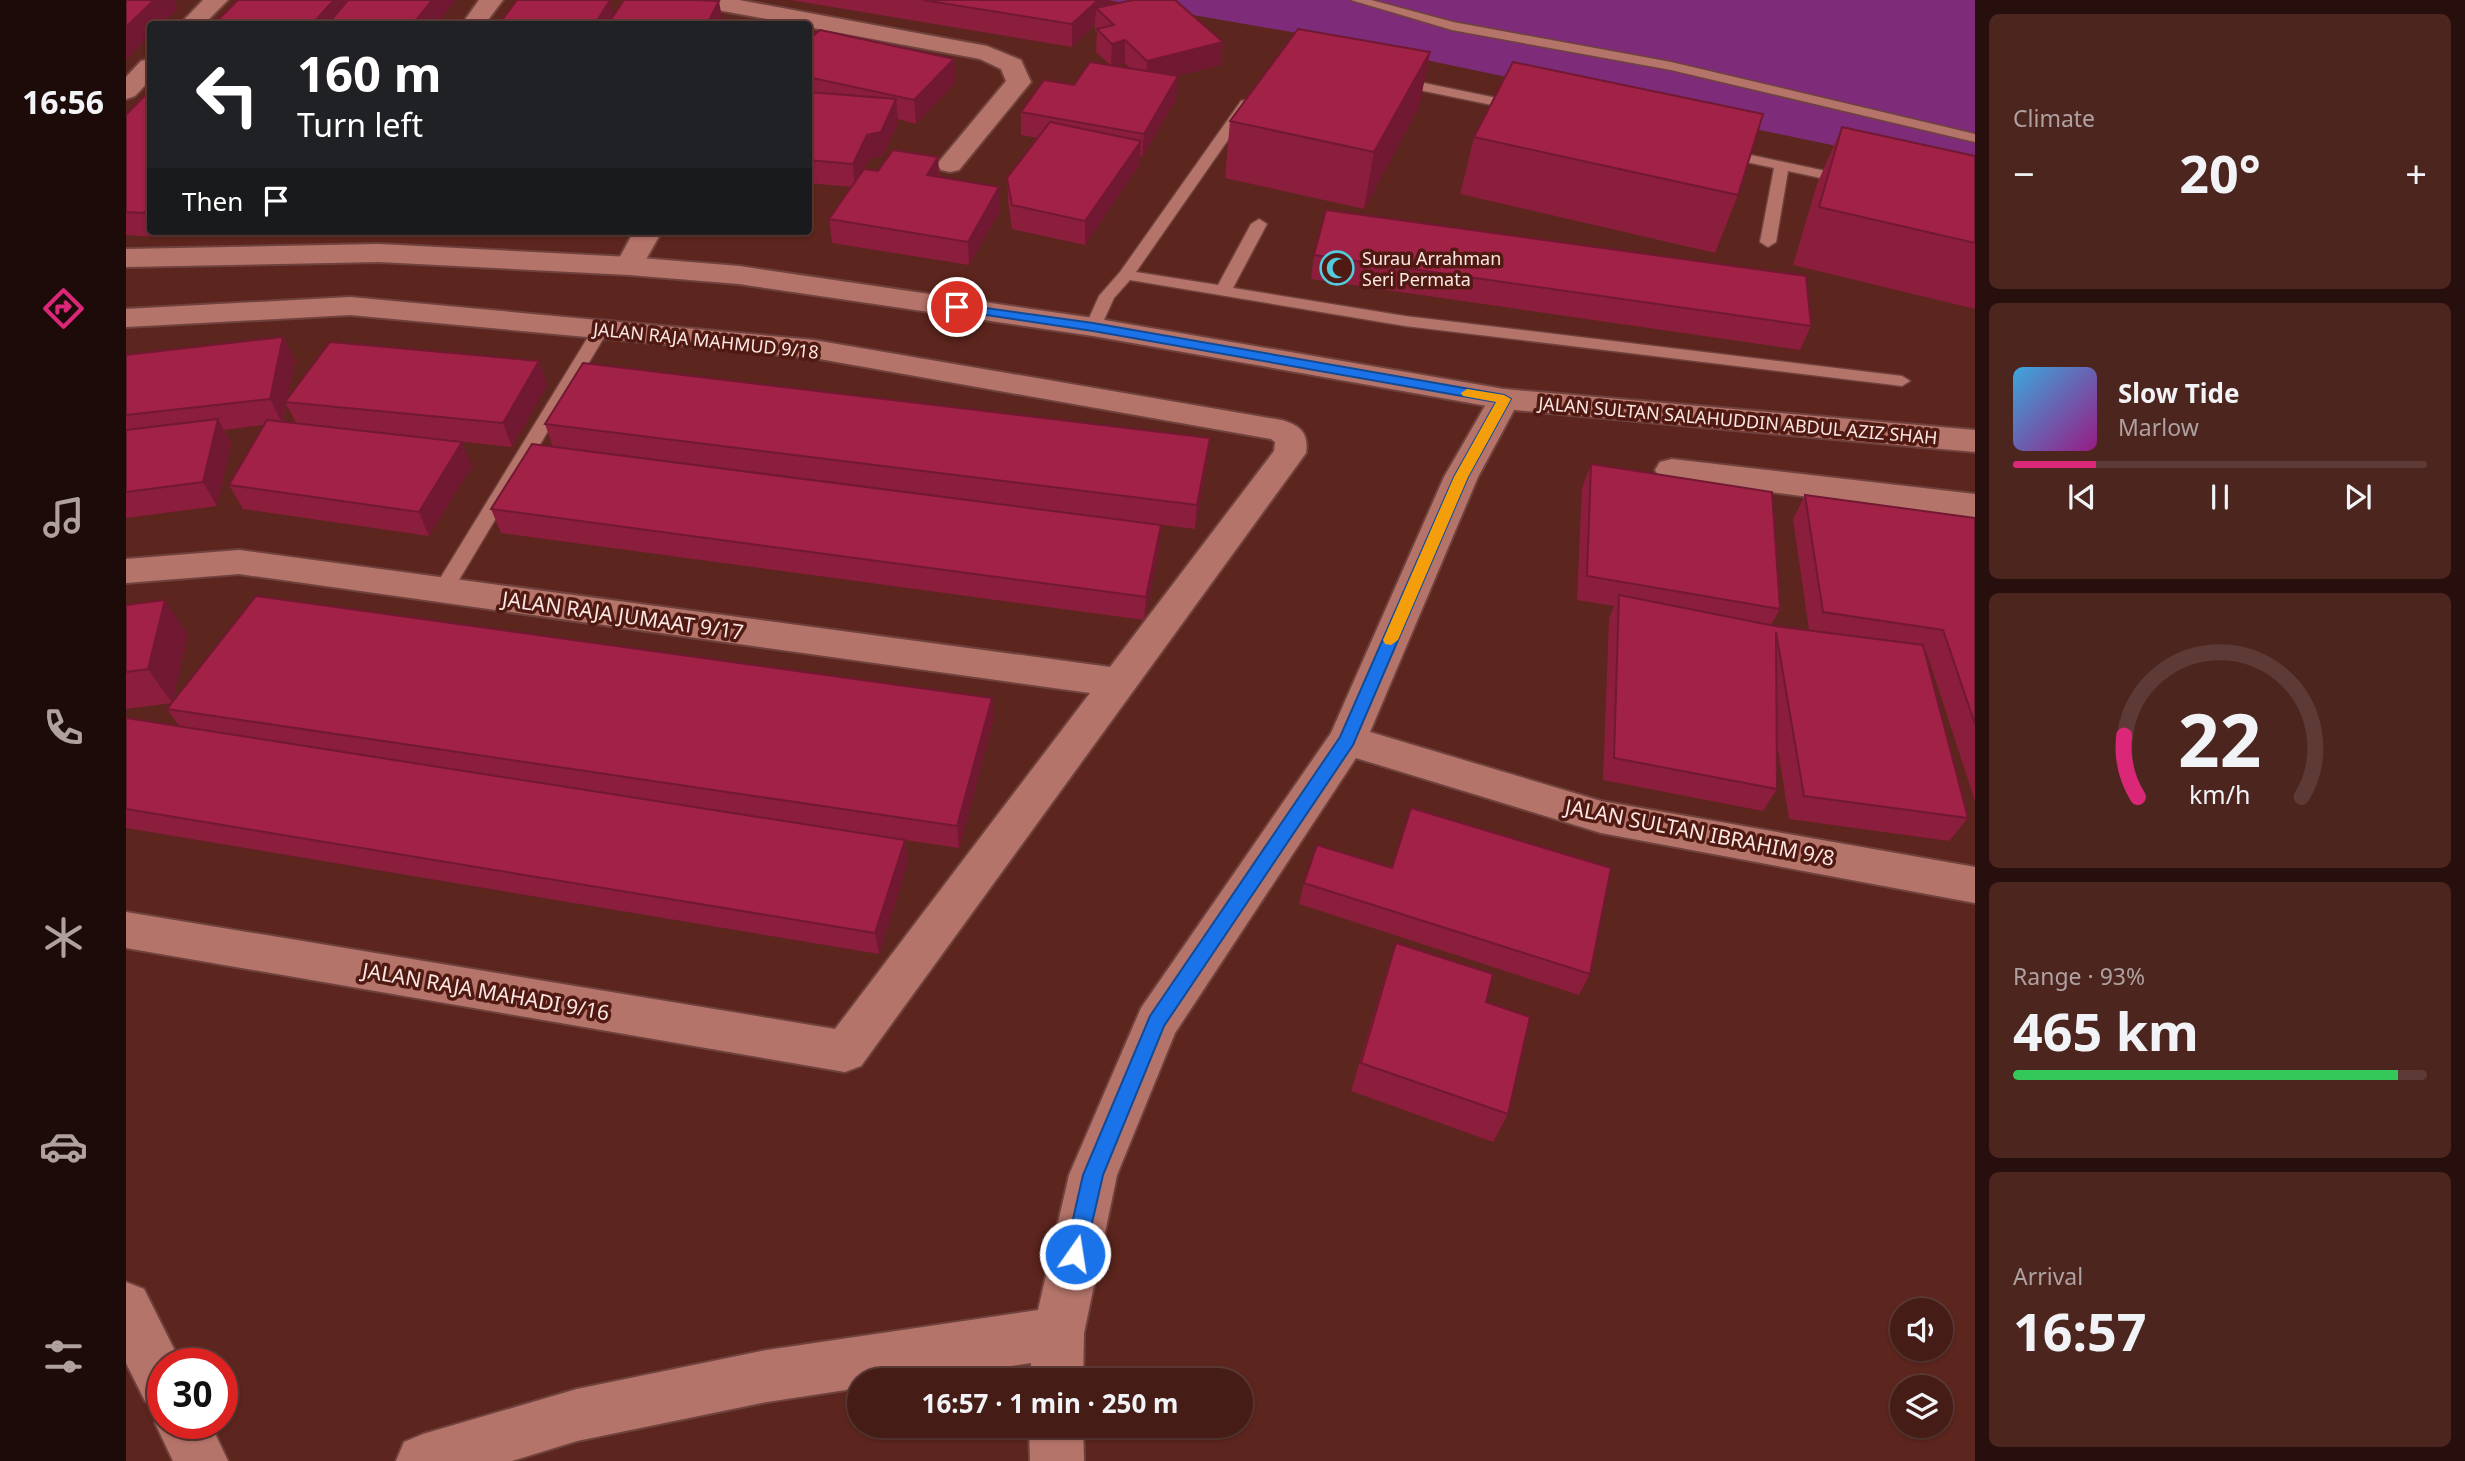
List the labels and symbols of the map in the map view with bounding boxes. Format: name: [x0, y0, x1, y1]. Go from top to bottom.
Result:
place label: Surau Arrahman Seri Permata: [1362, 246, 1501, 291]
mosque icon: Surau Arrahman Seri Permata: [1318, 249, 1356, 287]
pin: [927, 277, 987, 337]
street label: JALAN RAJA MAHMUD 9/18: [590, 316, 820, 364]
street label: JALAN SULTAN SALAHUDDIN ABDUL AZIZ SHAH: [1535, 390, 1939, 449]
street label: JALAN RAJA JUMAAT 9/17: [498, 584, 746, 646]
street label: JALAN SULTAN IBRAHIM 9/8: [1561, 792, 1837, 872]
street label: JALAN RAJA MAHADI 9/16: [358, 955, 612, 1027]
position arrow: [1038, 1217, 1112, 1291]
speed limit sign: 30: [147, 1348, 238, 1439]

